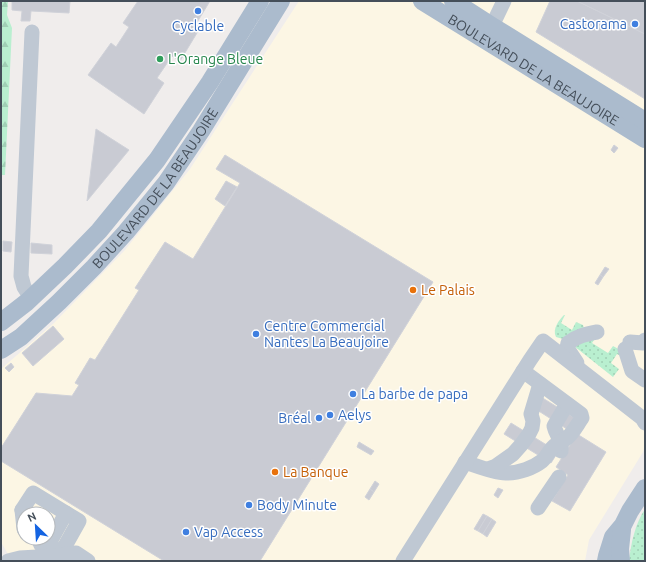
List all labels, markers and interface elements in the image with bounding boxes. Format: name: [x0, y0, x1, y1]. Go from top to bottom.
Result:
marker: Cyclable: [193, 6, 203, 16]
street label: BOULEVARD DE LA BEAUJOIRE: [445, 11, 622, 129]
place label: Castorama: [560, 16, 627, 32]
place label: Cyclable: [172, 18, 224, 34]
marker: Castorama: [630, 19, 640, 29]
place label: L'Orange Bleue: [168, 51, 263, 67]
marker: L'Orange Bleue: [155, 54, 165, 64]
street label: BOULEVARD DE LA BEAUJOIRE: [89, 105, 221, 272]
place label: Le Palais: [421, 282, 475, 298]
marker: Le Palais: [408, 285, 418, 295]
place label: Centre Commercial Nantes La Beaujoire: [264, 318, 389, 350]
marker: Centre Commercial Nantes La Beaujoire: [251, 329, 261, 339]
place label: La barbe de papa: [361, 386, 468, 402]
marker: La barbe de papa: [348, 389, 358, 399]
place label: Aelys: [338, 407, 371, 423]
place label: Bréal: [278, 410, 311, 426]
marker: Aelys: [325, 410, 335, 420]
marker: Bréal: [314, 413, 324, 423]
place label: La Banque: [283, 464, 349, 480]
marker: La Banque: [270, 467, 280, 477]
place label: Body Minute: [257, 497, 337, 513]
marker: Body Minute: [244, 500, 254, 510]
north arrow: [16, 506, 56, 546]
text: N: [26, 510, 38, 524]
place label: Vap Access: [194, 524, 263, 540]
marker: Vap Access: [181, 527, 191, 537]

